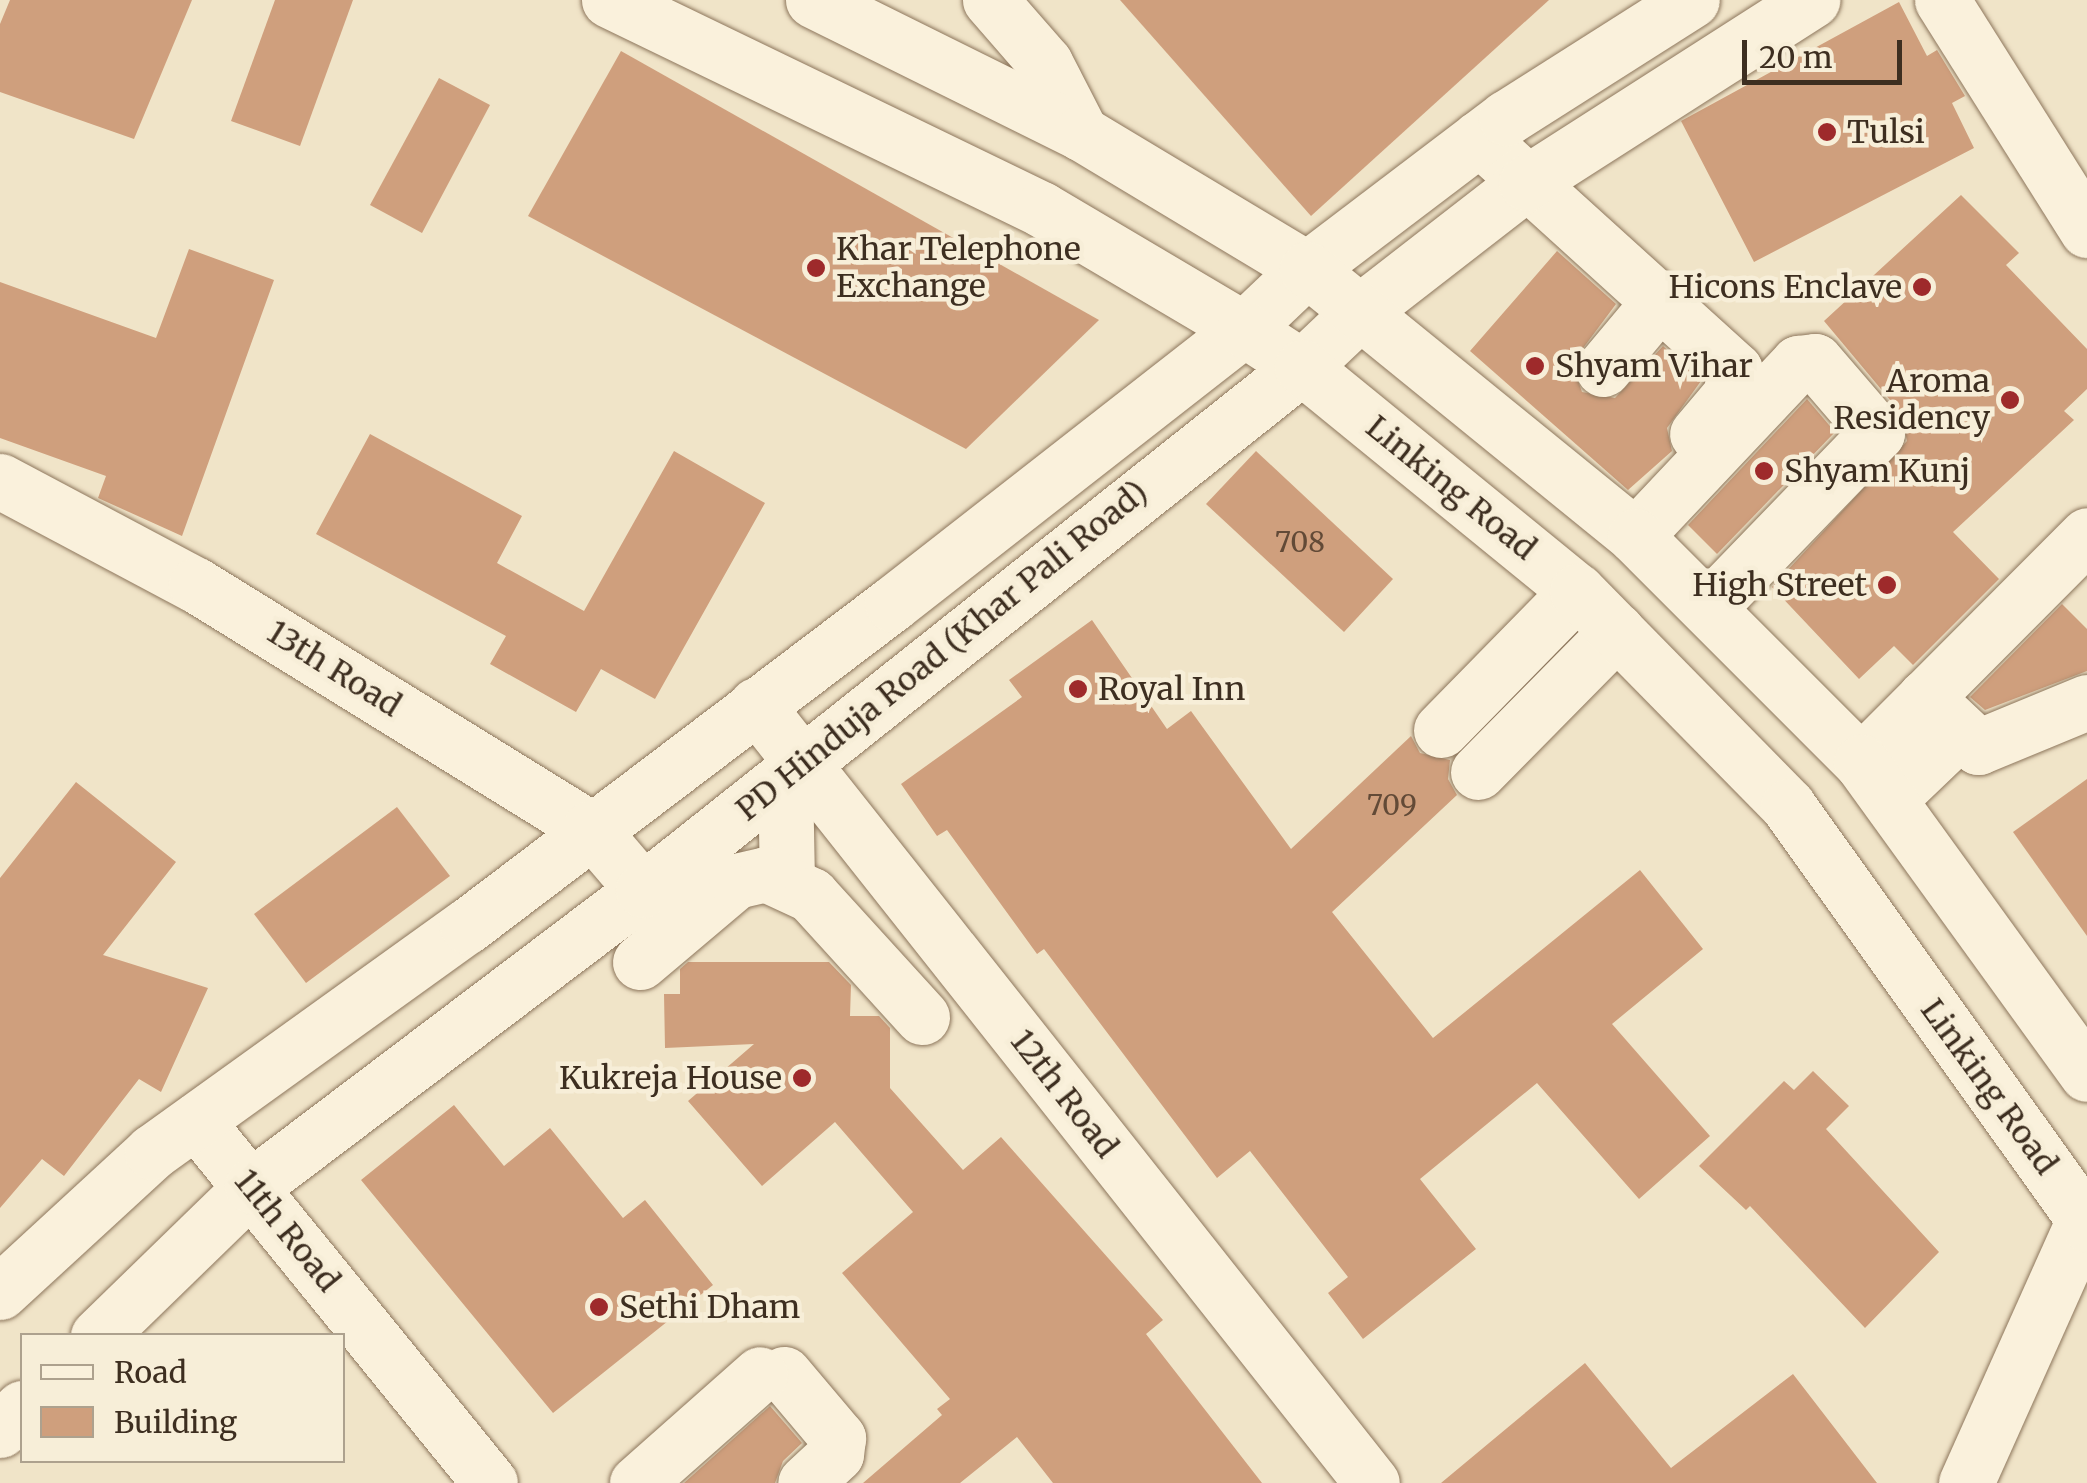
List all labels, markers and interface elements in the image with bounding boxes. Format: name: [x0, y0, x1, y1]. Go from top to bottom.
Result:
scale bar: [1747, 20, 1907, 82]
text: 20 m: [1759, 38, 1832, 76]
place label: Tulsi: [1847, 113, 1925, 151]
marker: Tulsi: [1816, 121, 1838, 143]
place label: Khar Telephone Exchange: [836, 231, 1081, 306]
marker: Khar Telephone Exchange: [805, 257, 827, 279]
place label: Hicons Enclave: [1669, 268, 1902, 306]
marker: Hicons Enclave: [1911, 276, 1933, 298]
place label: Shyam Vihar: [1555, 347, 1753, 385]
marker: Shyam Vihar: [1524, 355, 1546, 377]
place label: Aroma Residency: [1833, 363, 1990, 438]
marker: Aroma Residency: [1999, 389, 2021, 411]
street label: Linking Road: [1358, 408, 1544, 568]
place label: Shyam Kunj: [1784, 452, 1970, 490]
marker: Shyam Kunj: [1753, 460, 1775, 482]
street label: PD Hinduja Road (Khar Pali Road): [729, 473, 1155, 829]
house number: 708: [1275, 525, 1325, 559]
place label: High Street: [1692, 566, 1867, 604]
marker: High Street: [1876, 574, 1898, 596]
street label: 13th Road: [260, 613, 408, 725]
place label: Royal Inn: [1098, 670, 1245, 708]
marker: Royal Inn: [1067, 678, 1089, 700]
house number: 709: [1367, 788, 1417, 822]
street label: Linking Road: [1913, 992, 2065, 1182]
street label: 12th Road: [1002, 1023, 1126, 1165]
place label: Kukreja House: [559, 1059, 782, 1097]
marker: Kukreja House: [791, 1067, 813, 1089]
street label: 11th Road: [226, 1162, 348, 1300]
place label: Sethi Dham: [619, 1288, 800, 1326]
marker: Sethi Dham: [588, 1296, 610, 1318]
legend: [20, 1333, 345, 1463]
text: Road: [114, 1353, 187, 1391]
text: Building: [114, 1403, 237, 1441]

